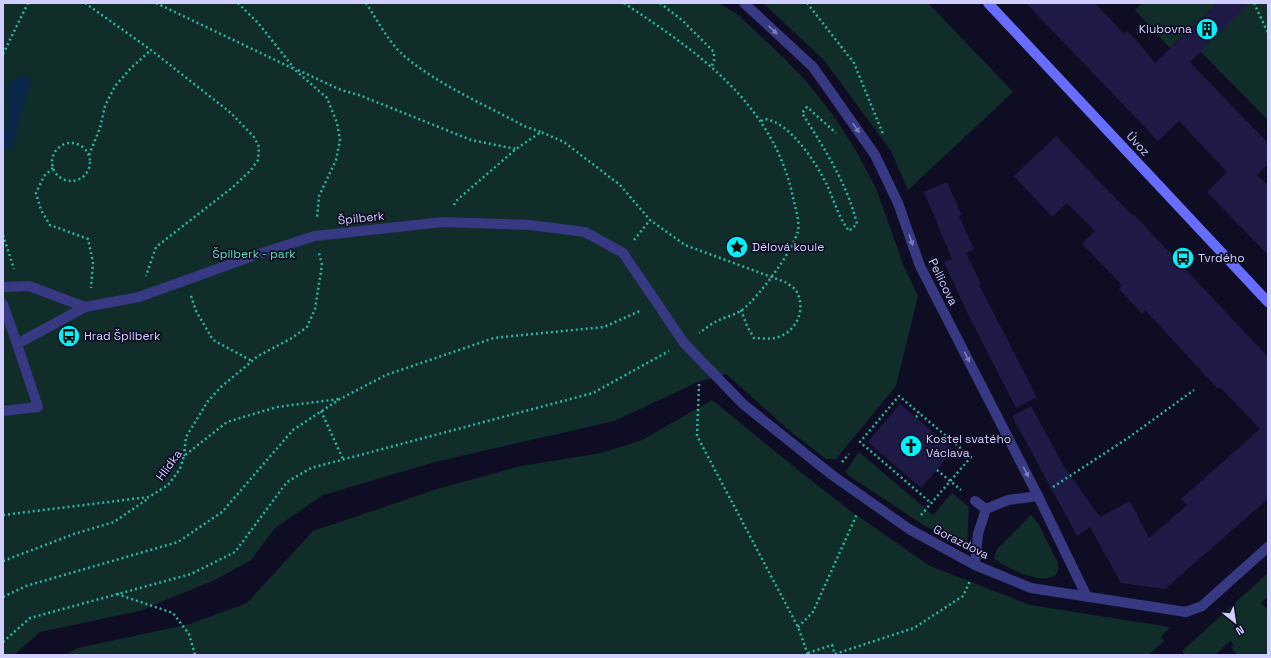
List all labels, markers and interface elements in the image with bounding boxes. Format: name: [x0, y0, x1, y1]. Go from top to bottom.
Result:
building icon: Klubovna: [1194, 16, 1220, 42]
place label: Klubovna: [1139, 21, 1192, 37]
one-way arrow: [767, 25, 778, 34]
one-way arrow: [852, 123, 860, 133]
street label: Úvoz: [1123, 128, 1153, 160]
street label: Špilberk: [337, 208, 386, 228]
place icon: Dělová koule: [724, 234, 750, 260]
one-way arrow: [908, 234, 914, 246]
place label: Dělová koule: [752, 239, 824, 255]
bus stop icon: Tvrdého: [1170, 245, 1196, 271]
park label: Špilberk - park: [212, 246, 296, 262]
place label: Tvrdého: [1198, 250, 1245, 266]
street label: Pellicova: [925, 256, 961, 308]
bus stop icon: Hrad Špilberk: [56, 323, 82, 349]
place label: Hrad Špilberk: [84, 328, 161, 344]
one-way arrow: [963, 351, 970, 362]
place label: Kostel svatého Václava: [926, 431, 1011, 461]
church icon: Kostel svatého Václava: [898, 433, 924, 459]
street label: Hlídka: [152, 446, 186, 484]
one-way arrow: [1023, 467, 1029, 478]
street label: Gorazdova: [930, 521, 992, 563]
north arrow: [1215, 602, 1255, 642]
text: N: [1233, 623, 1247, 639]

